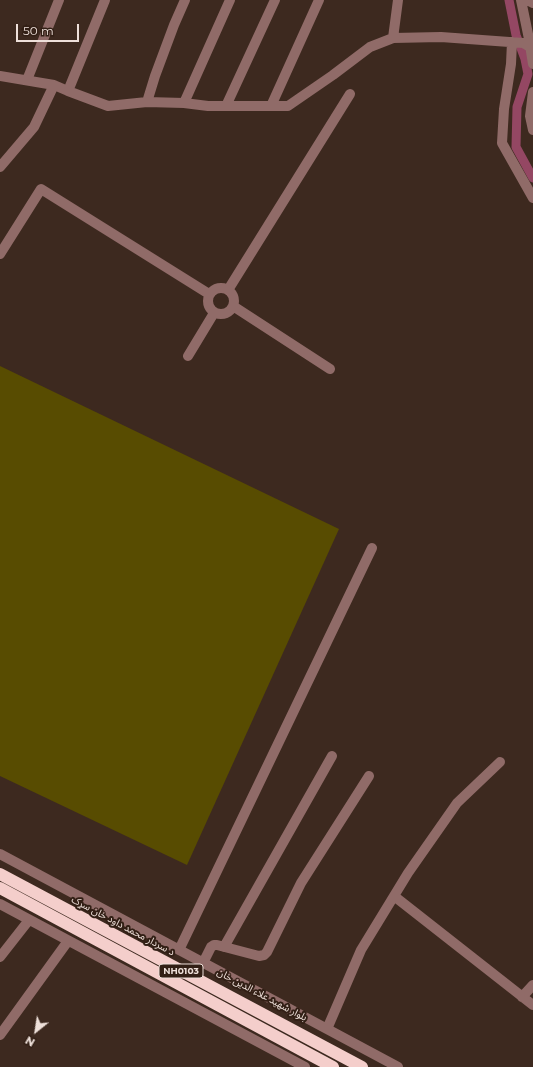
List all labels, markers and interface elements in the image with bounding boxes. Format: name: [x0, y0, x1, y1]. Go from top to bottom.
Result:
scale bar: [18, 16, 81, 42]
text: 50 m: [23, 23, 54, 38]
street label: د سردار محمد داود خان سړک: [69, 894, 177, 958]
road number: NH0103: [159, 964, 203, 978]
street label: بلوار شهید علاء الدین خان: [215, 966, 309, 1024]
north arrow: [16, 1011, 56, 1051]
text: N: [23, 1033, 37, 1050]

